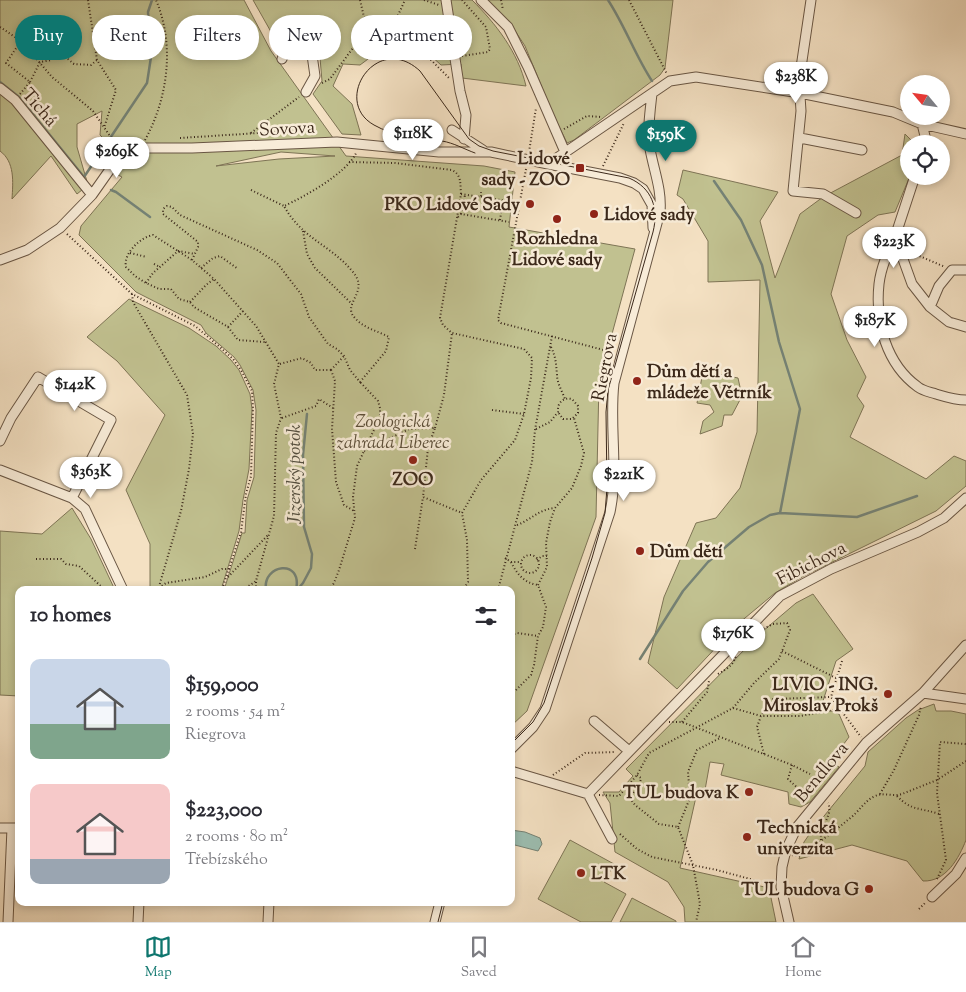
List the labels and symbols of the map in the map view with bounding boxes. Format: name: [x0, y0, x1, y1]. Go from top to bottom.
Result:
pin: $238K: [761, 62, 831, 104]
north arrow: [900, 75, 950, 125]
street label: Tichá: [14, 83, 63, 133]
street label: Sovova: [258, 116, 316, 144]
pin: $118K: [378, 119, 448, 161]
pin: $159K: [631, 120, 701, 162]
pin: $269K: [82, 136, 152, 179]
place label: Lidové sady - ZOO: [481, 147, 571, 194]
marker: Lidové sady - ZOO: [574, 162, 586, 174]
place label: PKO Lidové Sady: [384, 193, 520, 219]
marker: PKO Lidové Sady: [524, 198, 536, 210]
place label: Lidové sady: [604, 203, 694, 229]
marker: Lidové sady: [588, 208, 600, 220]
marker: Rozhledna Lidové sady: [551, 213, 563, 225]
pin: $223K: [859, 226, 929, 269]
place label: Rozhledna Lidové sady: [512, 227, 602, 274]
pin: $187K: [840, 306, 910, 348]
street label: Riegrova: [587, 331, 625, 404]
place label: Dům dětí a mládeže Větrník: [647, 360, 772, 407]
pin: $142K: [40, 370, 110, 412]
marker: Dům dětí a mládeže Větrník: [631, 375, 643, 387]
park label: Zoologická zahrada Liberec: [337, 410, 449, 457]
water label: Jizerský potok: [282, 424, 309, 525]
marker: ZOO: [407, 454, 419, 466]
pin: $363K: [56, 456, 126, 499]
pin: $221K: [589, 460, 659, 502]
place label: ZOO: [393, 468, 433, 494]
street label: Fibichova: [773, 536, 851, 593]
place label: Dům dětí: [650, 540, 724, 566]
marker: Dům dětí: [634, 545, 646, 557]
pin: $176K: [698, 618, 768, 661]
place label: LIVIO - ING. Miroslav Prokš: [763, 673, 878, 720]
marker: LIVIO - ING. Miroslav Prokš: [882, 688, 894, 700]
street label: Bendlova: [789, 737, 856, 809]
place label: TUL budova K: [623, 781, 740, 807]
marker: TUL budova K: [743, 786, 755, 798]
place label: Technická univerzita: [757, 816, 838, 863]
marker: Technická univerzita: [741, 831, 753, 843]
place label: LTK: [591, 862, 627, 888]
marker: LTK: [575, 867, 587, 879]
place label: TUL budova G: [741, 878, 859, 904]
marker: TUL budova G: [863, 883, 875, 895]

